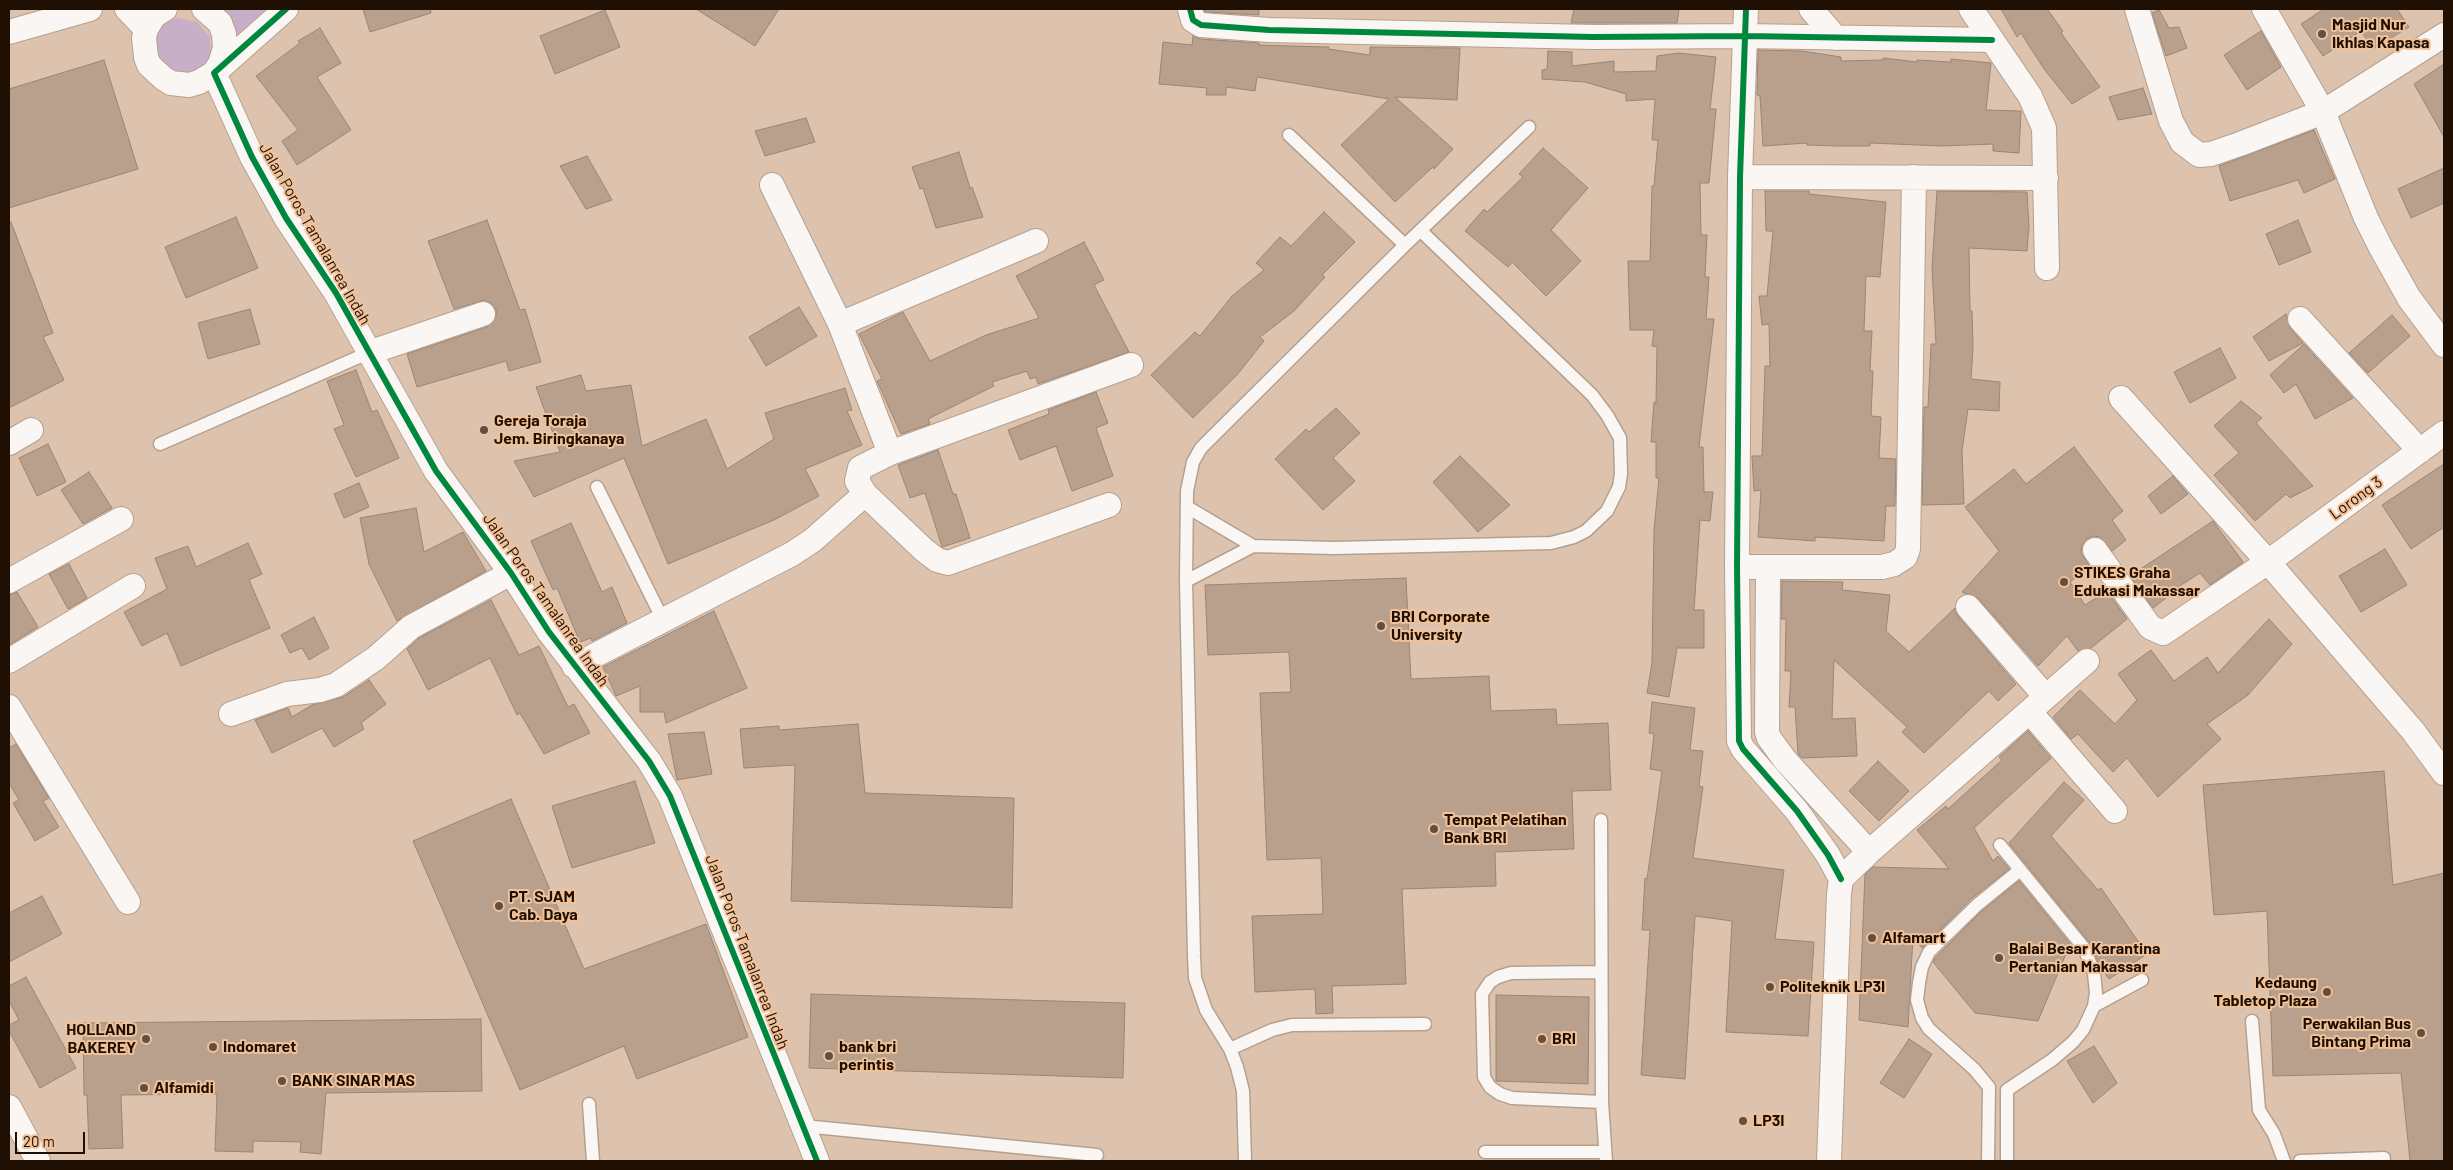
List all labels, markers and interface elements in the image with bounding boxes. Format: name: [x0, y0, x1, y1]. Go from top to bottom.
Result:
place label: Masjid Nur Ikhlas Kapasa: [2332, 15, 2430, 53]
marker: Masjid Nur Ikhlas Kapasa: [2316, 28, 2328, 40]
street label: Jalan Poros Tamalanrea Indah: [255, 140, 375, 328]
place label: Gereja Toraja Jem. Biringkanaya: [494, 411, 624, 449]
marker: Gereja Toraja Jem. Biringkanaya: [478, 424, 490, 436]
street label: Lorong 3: [2326, 472, 2386, 524]
street label: Jalan Poros Tamalanrea Indah: [479, 510, 613, 690]
place label: STIKES Graha Edukasi Makassar: [2074, 563, 2200, 601]
marker: STIKES Graha Edukasi Makassar: [2058, 576, 2070, 588]
place label: BRI Corporate University: [1391, 607, 1490, 645]
marker: BRI Corporate University: [1375, 620, 1387, 632]
place label: Tempat Pelatihan Bank BRI: [1444, 810, 1567, 848]
marker: Tempat Pelatihan Bank BRI: [1428, 823, 1440, 835]
street label: Jalan Poros Tamalanrea Indah: [701, 852, 793, 1052]
place label: PT. SJAM Cab. Daya: [509, 887, 578, 925]
marker: PT. SJAM Cab. Daya: [493, 900, 505, 912]
place label: Alfamart: [1882, 928, 1945, 948]
marker: Alfamart: [1866, 932, 1878, 944]
place label: Balai Besar Karantina Pertanian Makassar: [2009, 939, 2160, 977]
marker: Balai Besar Karantina Pertanian Makassar: [1993, 952, 2005, 964]
place label: Kedaung Tabletop Plaza: [2213, 973, 2317, 1011]
place label: Politeknik LP3I: [1780, 977, 1885, 997]
marker: Politeknik LP3I: [1764, 981, 1776, 993]
marker: Kedaung Tabletop Plaza: [2321, 986, 2333, 998]
place label: Perwakilan Bus Bintang Prima: [2303, 1014, 2411, 1052]
place label: HOLLAND BAKEREY: [66, 1020, 136, 1058]
marker: Perwakilan Bus Bintang Prima: [2415, 1027, 2427, 1039]
place label: BRI: [1552, 1029, 1576, 1049]
marker: HOLLAND BAKEREY: [140, 1033, 152, 1045]
marker: BRI: [1536, 1033, 1548, 1045]
place label: Indomaret: [223, 1037, 296, 1057]
place label: bank bri perintis: [839, 1037, 896, 1075]
marker: Indomaret: [207, 1041, 219, 1053]
marker: bank bri perintis: [823, 1050, 835, 1062]
place label: BANK SINAR MAS: [292, 1071, 415, 1091]
marker: BANK SINAR MAS: [276, 1075, 288, 1087]
place label: Alfamidi: [154, 1078, 214, 1098]
marker: Alfamidi: [138, 1082, 150, 1094]
place label: LP3I: [1753, 1111, 1785, 1131]
marker: LP3I: [1737, 1115, 1749, 1127]
scale bar: [18, 1122, 88, 1154]
text: 20 m: [23, 1132, 55, 1150]

